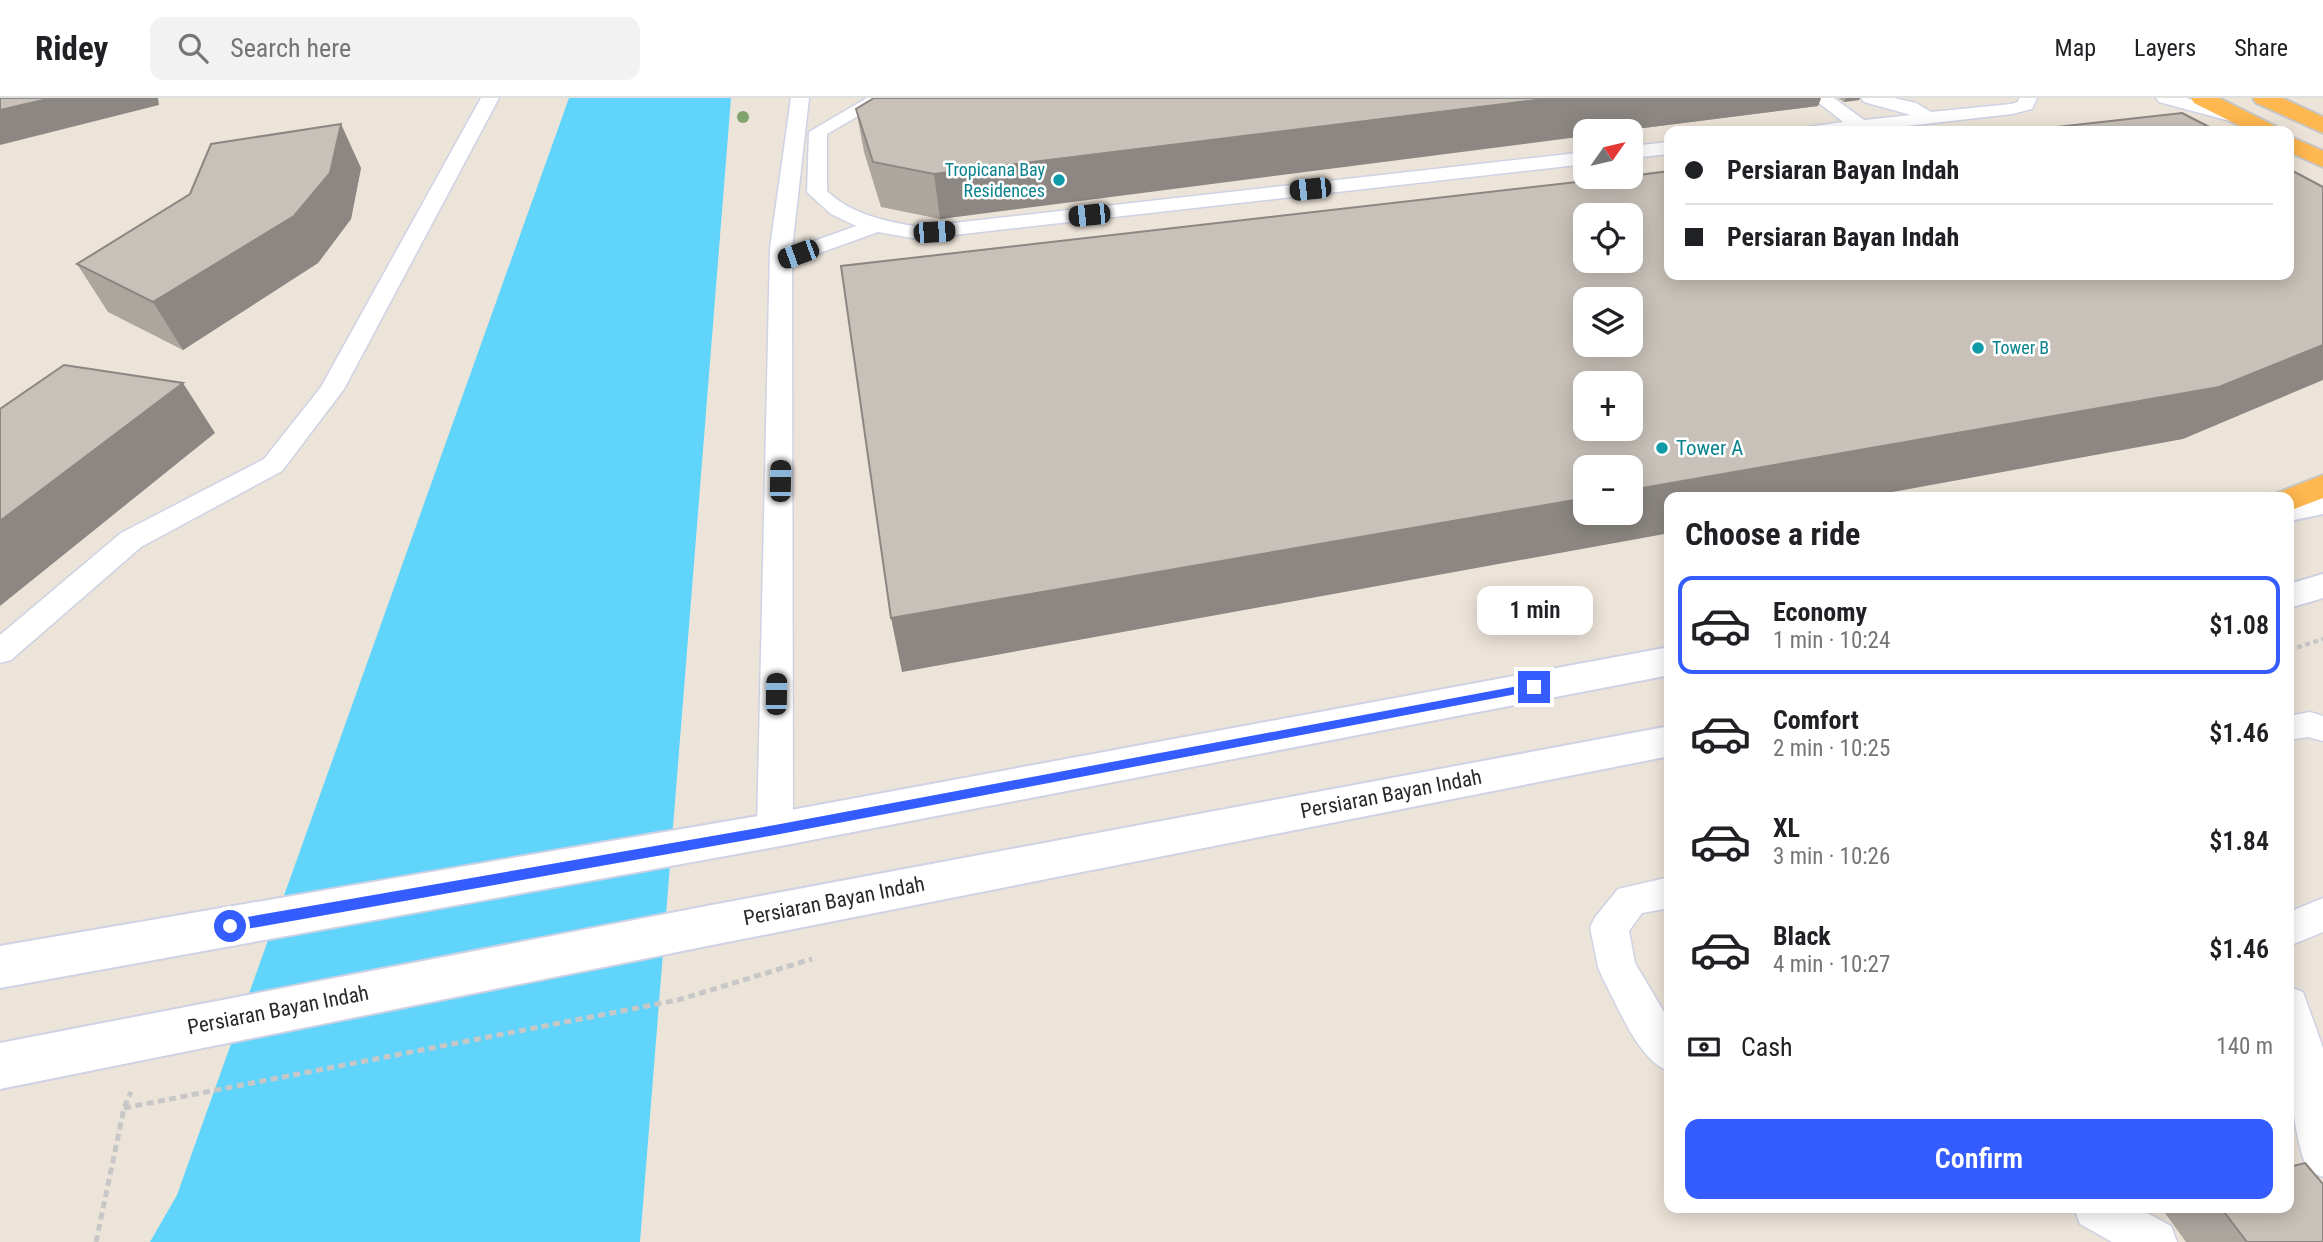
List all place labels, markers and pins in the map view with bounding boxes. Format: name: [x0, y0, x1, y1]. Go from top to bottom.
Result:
place label: Tropicana Bay Residences: [945, 159, 1045, 201]
marker: Tropicana Bay Residences: [1051, 172, 1067, 188]
place label: Tower B: [1992, 337, 2049, 358]
marker: Tower B: [1970, 340, 1986, 356]
place label: Tower A: [1676, 436, 1743, 460]
marker: Tower A: [1654, 440, 1670, 456]

